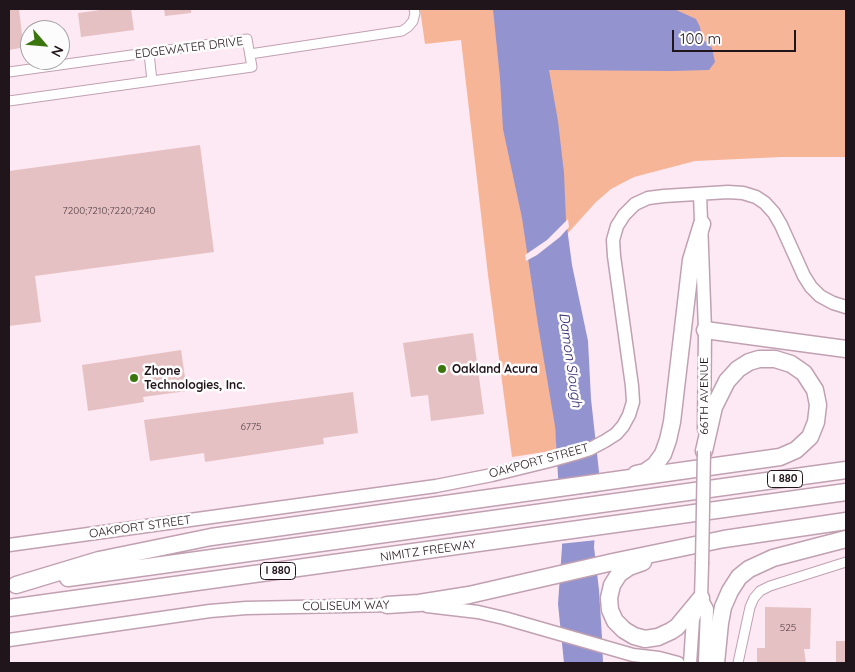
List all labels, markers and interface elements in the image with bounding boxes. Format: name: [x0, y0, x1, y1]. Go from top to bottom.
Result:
north arrow: [20, 20, 70, 70]
scale bar: [675, 20, 799, 52]
text: 100 m: [680, 29, 721, 48]
street label: EDGEWATER DRIVE: [134, 34, 244, 62]
text: N: [47, 43, 68, 60]
house number: 7200;7210;7220;7240: [63, 205, 155, 217]
water label: Damon Slough: [555, 311, 585, 409]
street label: 66TH AVENUE: [697, 357, 711, 435]
place label: Oakland Acura: [452, 362, 538, 376]
marker: Oakland Acura: [436, 363, 448, 375]
place label: Zhone Technologies, Inc.: [144, 364, 245, 392]
marker: Zhone Technologies, Inc.: [128, 372, 140, 384]
house number: 6775: [240, 421, 262, 433]
street label: OAKPORT STREET: [488, 441, 590, 481]
road number: I 880: [768, 470, 802, 488]
street label: OAKPORT STREET: [88, 513, 192, 541]
street label: NIMITZ FREEWAY: [379, 537, 477, 565]
road number: I 880: [260, 562, 296, 580]
street label: COLISEUM WAY: [302, 598, 390, 614]
house number: 525: [780, 622, 796, 634]

